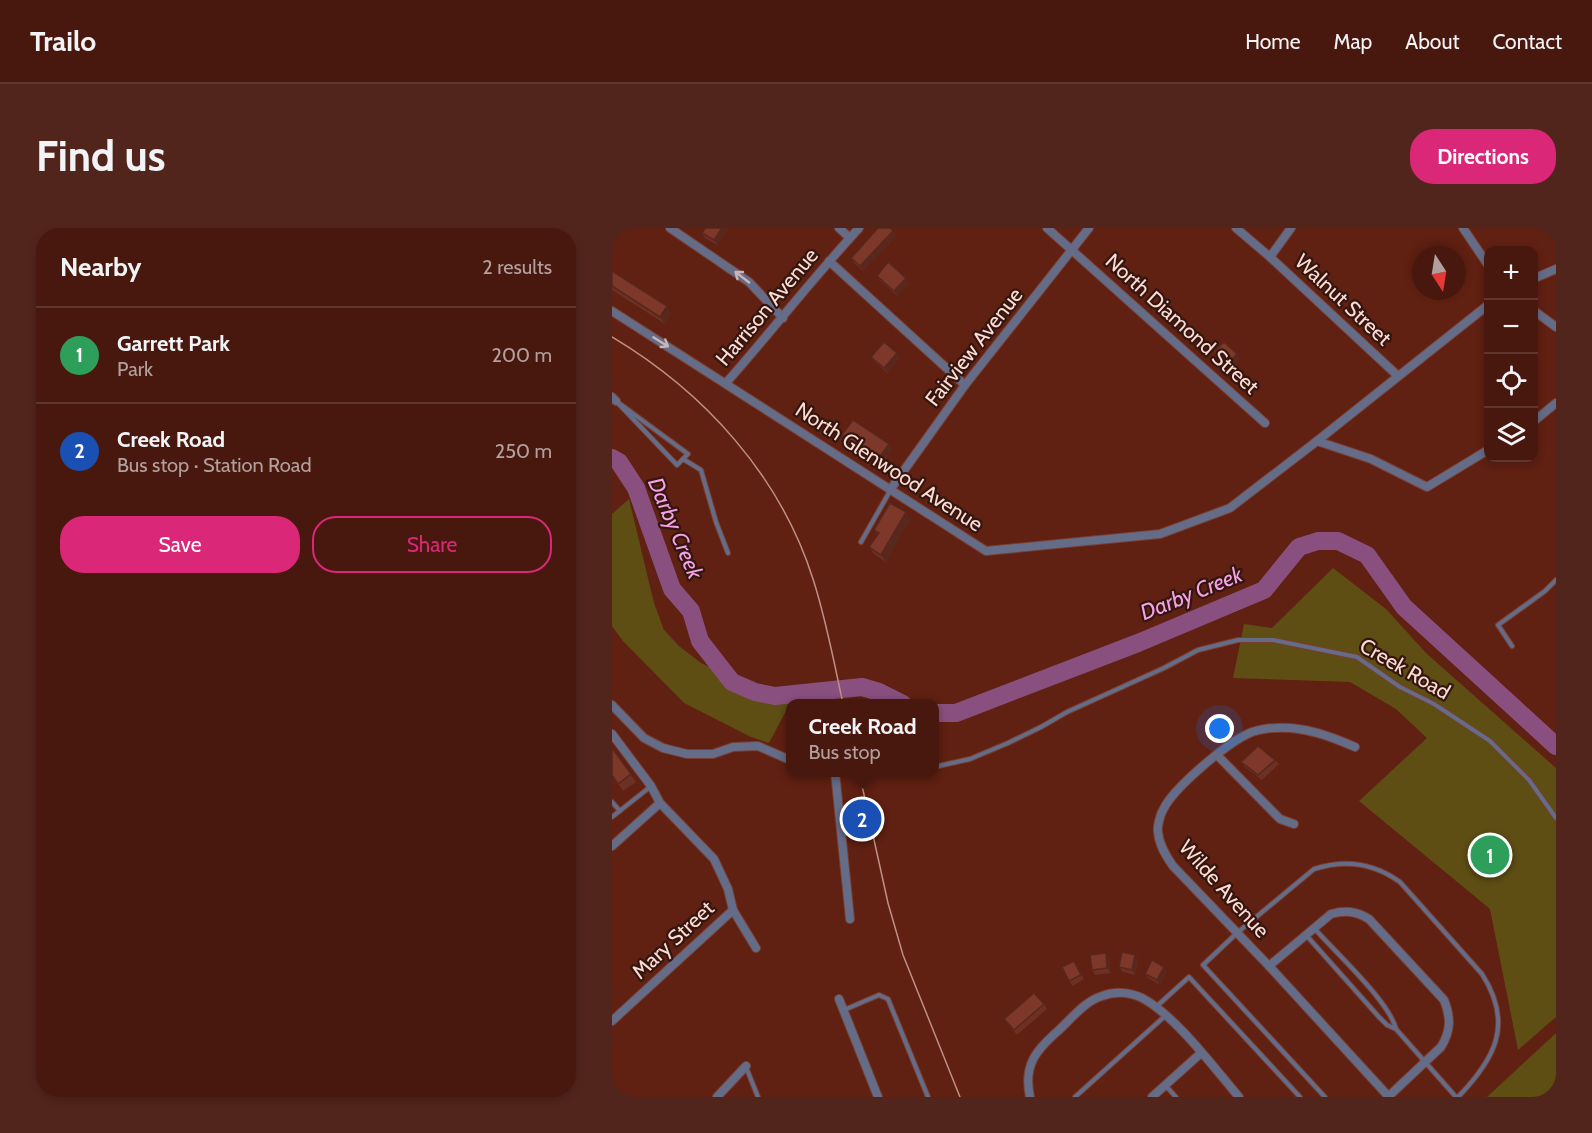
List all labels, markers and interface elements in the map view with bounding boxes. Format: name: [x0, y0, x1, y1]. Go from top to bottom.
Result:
text: Trailo: [30, 24, 96, 58]
text: Home: [1245, 29, 1301, 54]
text: Map: [1334, 29, 1372, 54]
text: About: [1405, 29, 1459, 54]
text: Contact: [1492, 29, 1562, 54]
button: Directions: [1410, 129, 1556, 184]
text: Find us: [36, 130, 165, 182]
street label: Harrison Avenue: [710, 243, 823, 371]
north arrow: [1412, 246, 1466, 300]
map controls: [1484, 246, 1538, 462]
button: +: [1484, 246, 1538, 300]
street label: North Diamond Street: [1101, 248, 1264, 399]
street label: Walnut Street: [1290, 249, 1397, 351]
text: Nearby: [60, 251, 141, 283]
text: 2 results: [482, 255, 552, 279]
one-way arrow: [734, 271, 750, 284]
street label: Fairview Avenue: [920, 282, 1028, 411]
button: −: [1484, 300, 1538, 354]
text: Garrett Park: [117, 330, 230, 357]
one-way arrow: [652, 337, 669, 349]
text: 1: [76, 343, 83, 367]
text: 200 m: [492, 343, 552, 367]
button: locate: [1484, 354, 1538, 408]
text: Park: [117, 357, 153, 381]
street label: North Glenwood Avenue: [791, 397, 988, 537]
button: layers: [1484, 408, 1538, 462]
text: Creek Road: [117, 426, 225, 453]
text: 2: [74, 439, 85, 463]
text: 250 m: [495, 439, 552, 463]
text: Bus stop · Station Road: [117, 453, 312, 477]
water label: Darby Creek: [642, 473, 709, 584]
button: Save: [60, 516, 300, 573]
button: Share: [312, 516, 552, 573]
water label: Darby Creek: [1136, 561, 1247, 626]
street label: Creek Road: [1356, 633, 1455, 704]
popup: [786, 699, 939, 777]
text: Creek Road: [808, 713, 917, 740]
your location: [1205, 714, 1234, 743]
text: Bus stop: [808, 740, 881, 764]
pin: 2: [842, 796, 882, 842]
pin: 1: [1470, 832, 1510, 878]
street label: Wilde Avenue: [1174, 835, 1275, 943]
street label: Mary Street: [626, 895, 719, 984]

